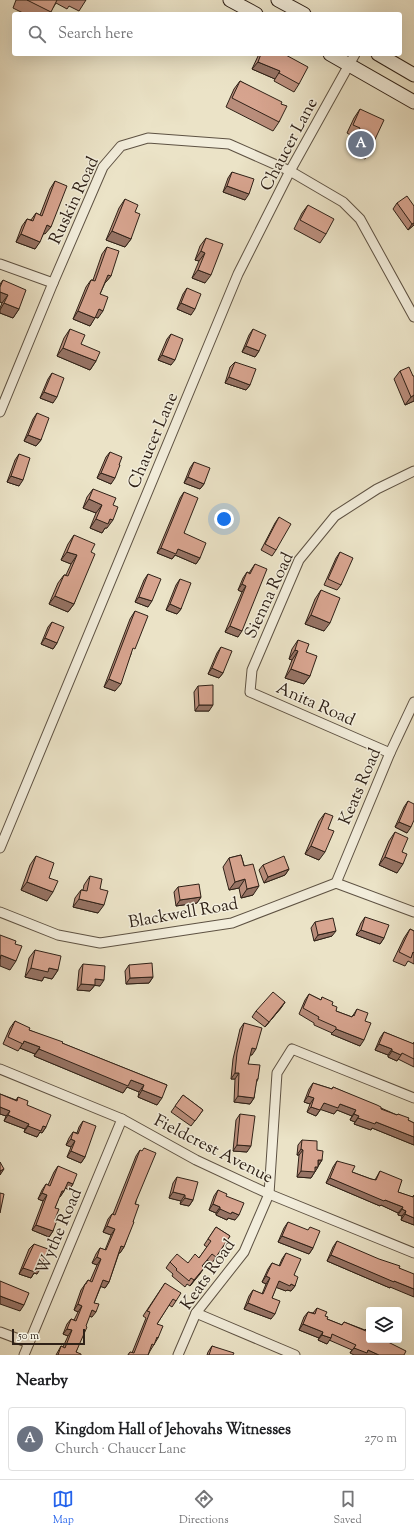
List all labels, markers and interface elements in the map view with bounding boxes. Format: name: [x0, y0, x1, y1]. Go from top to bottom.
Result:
search box: [12, 12, 402, 56]
icon: search: [26, 23, 48, 45]
text: Search here: [58, 24, 133, 45]
street label: Chaucer Lane: [255, 94, 324, 196]
pin: A: [348, 129, 374, 159]
street label: Ruskin Road: [44, 153, 106, 249]
street label: Chaucer Lane: [123, 389, 185, 493]
your location: [214, 509, 234, 529]
street label: Sienna Road: [239, 548, 300, 643]
street label: Anita Road: [272, 677, 359, 733]
street label: Keats Road: [334, 744, 388, 829]
street label: Blackwell Road: [127, 892, 240, 935]
street label: Fieldcrest Avenue: [149, 1109, 277, 1190]
street label: Wythe Road: [31, 1185, 89, 1279]
street label: Keats Road: [175, 1235, 242, 1315]
map controls: [366, 1307, 402, 1343]
button: layers: [366, 1307, 402, 1343]
scale bar: [12, 1327, 85, 1346]
text: 50 m: [18, 1328, 39, 1344]
text: Nearby: [16, 1369, 68, 1393]
text: Kingdom Hall of Jehovahs Witnesses: [55, 1420, 291, 1441]
text: A: [25, 1430, 35, 1448]
text: 270 m: [364, 1430, 397, 1448]
text: Church · Chaucer Lane: [55, 1441, 186, 1459]
tab: Map: [52, 1488, 74, 1528]
tab: Directions: [179, 1488, 229, 1528]
tab: Saved: [333, 1488, 362, 1528]

